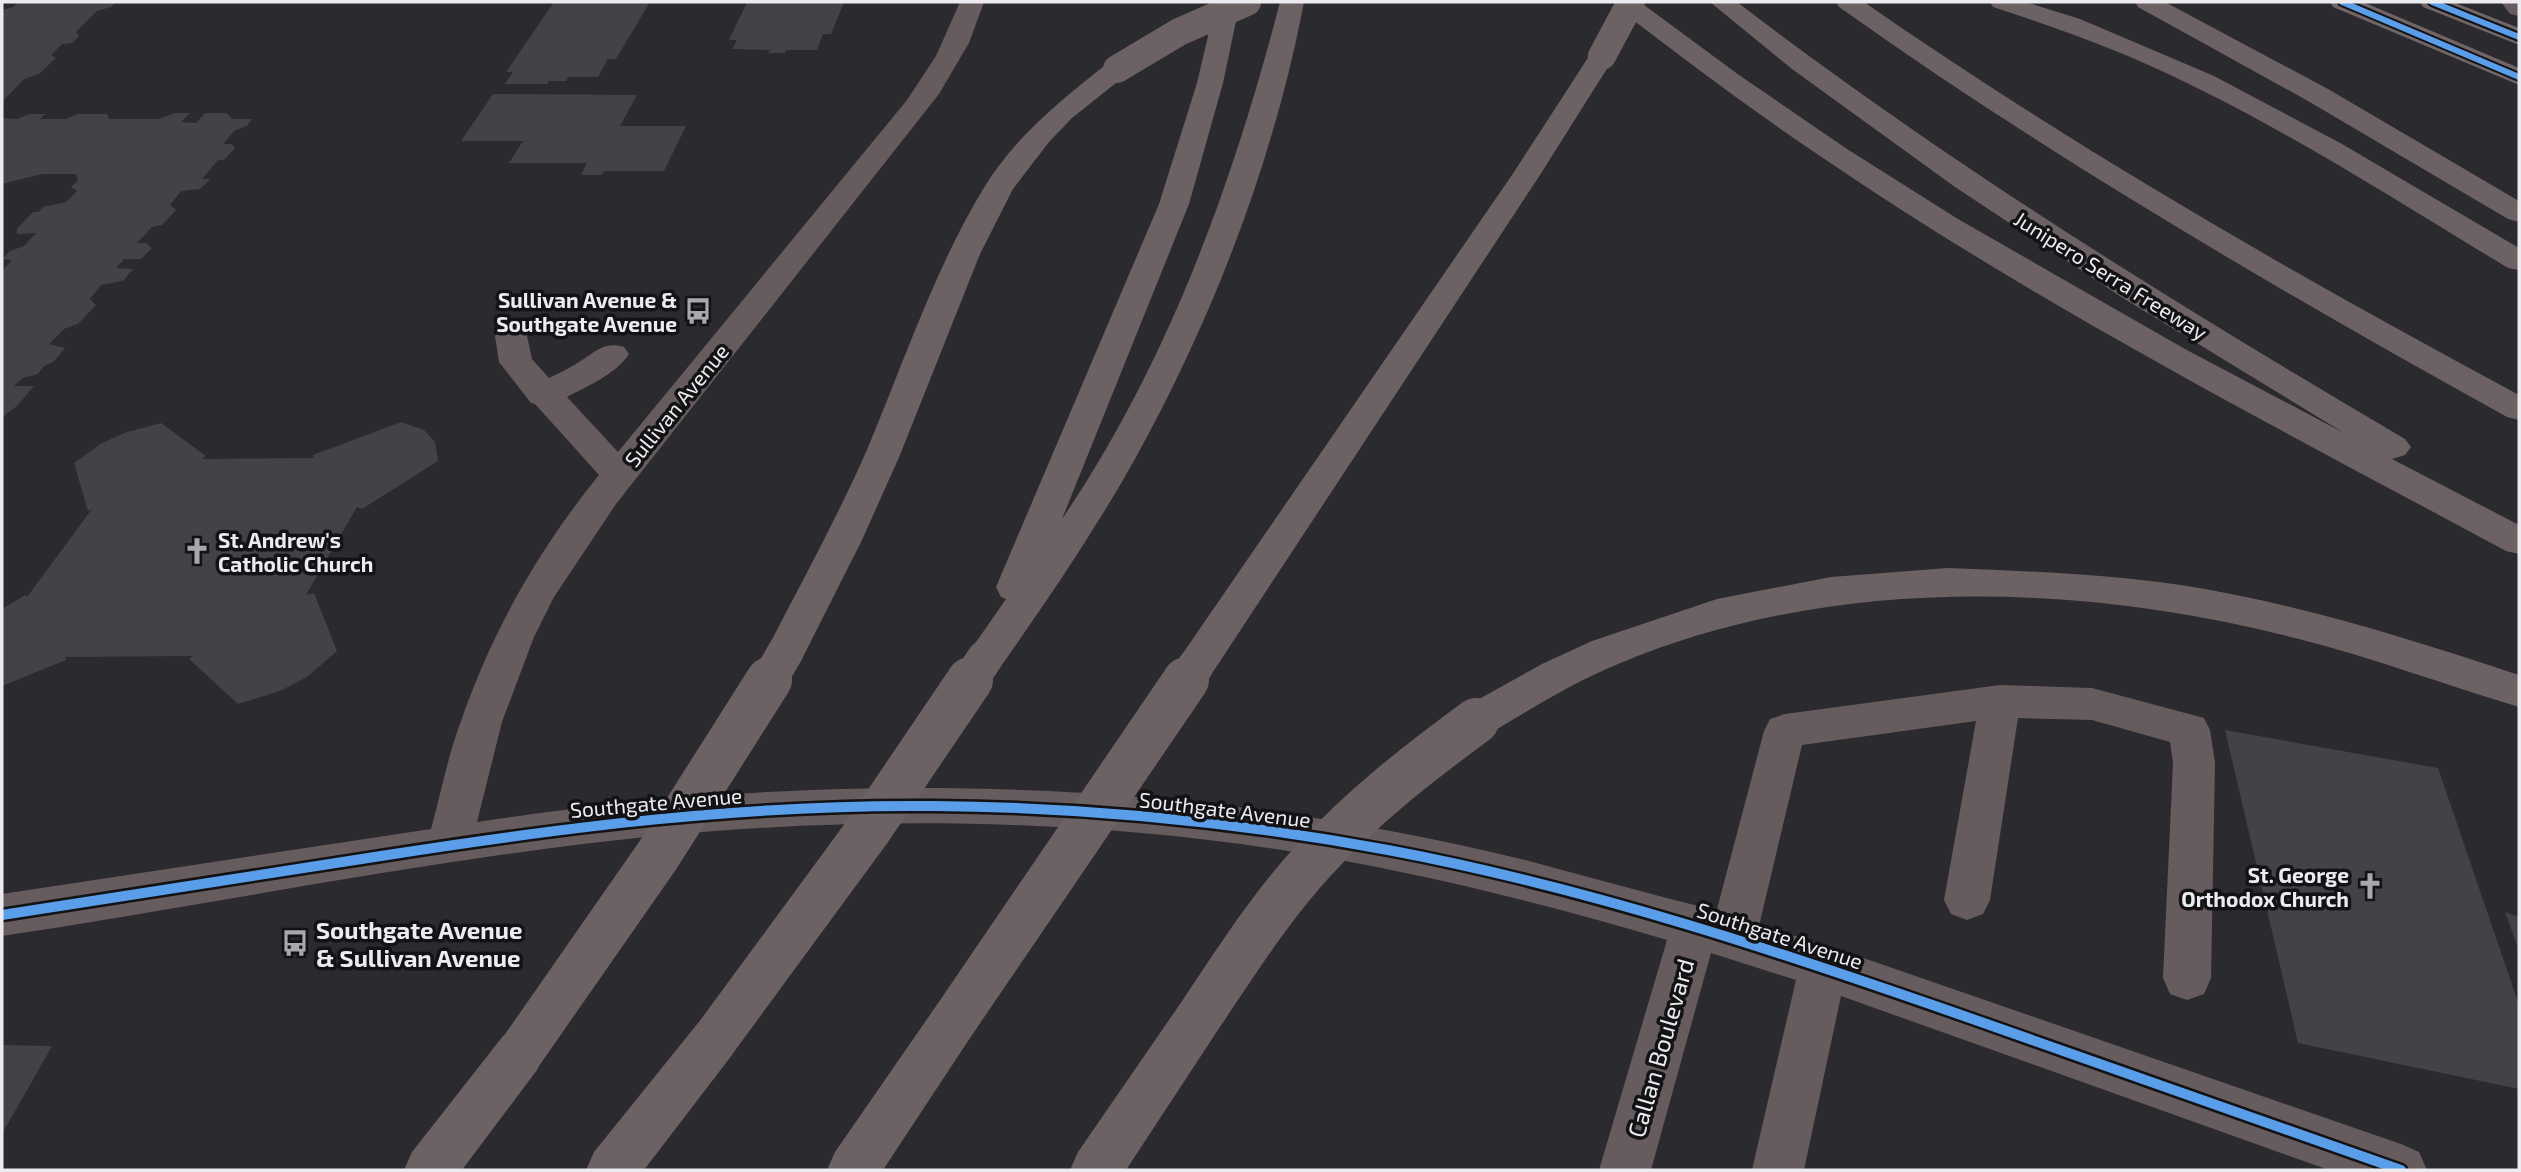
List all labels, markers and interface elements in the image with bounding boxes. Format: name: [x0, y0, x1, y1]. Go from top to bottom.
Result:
street label: Junipero Serra Freeway: [2010, 205, 2212, 345]
place label: Sullivan Avenue & Southgate Avenue: [496, 287, 677, 336]
bus stop icon: Sullivan Avenue & Southgate Avenue: [683, 296, 713, 326]
street label: Sullivan Avenue: [619, 339, 733, 471]
place label: St. Andrew's Catholic Church: [218, 527, 373, 576]
church icon: St. Andrew's Catholic Church: [182, 536, 212, 566]
street label: Southgate Avenue: [569, 782, 743, 822]
street label: Southgate Avenue: [1138, 786, 1312, 832]
place label: St. George Orthodox Church: [2181, 862, 2349, 911]
church icon: St. George Orthodox Church: [2355, 871, 2385, 901]
street label: Southgate Avenue: [1694, 896, 1866, 974]
place label: Southgate Avenue & Sullivan Avenue: [316, 915, 523, 972]
bus stop icon: Southgate Avenue & Sullivan Avenue: [280, 928, 310, 958]
street label: Callan Boulevard: [1621, 955, 1699, 1141]

